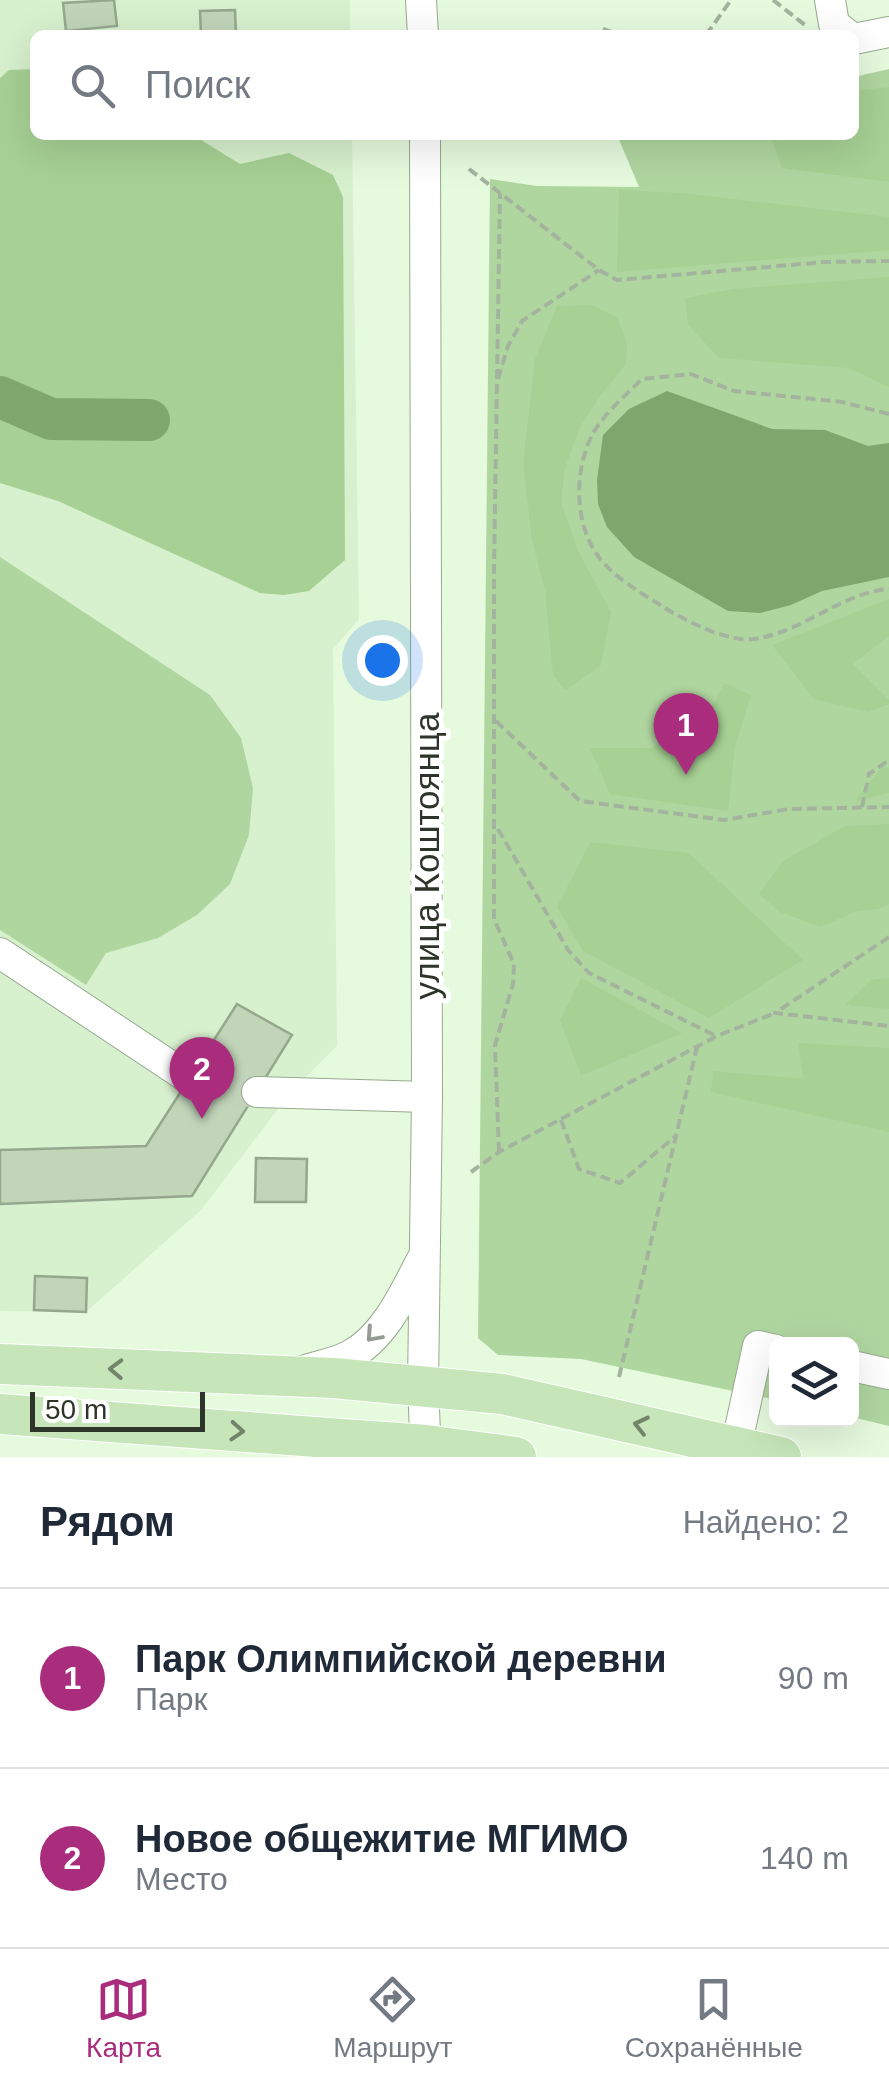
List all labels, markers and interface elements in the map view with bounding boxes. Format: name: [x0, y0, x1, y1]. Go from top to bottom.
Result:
search box: [30, 30, 859, 140]
icon: search: [65, 58, 120, 113]
text: Поиск: [145, 64, 250, 106]
your location: [357, 635, 408, 686]
pin: 1: [654, 692, 718, 775]
street label: улица Коштоянца: [407, 712, 446, 999]
pin: 2: [170, 1036, 234, 1119]
one-way arrow: [366, 1323, 384, 1342]
map controls: [769, 1337, 859, 1427]
button: layers: [769, 1337, 859, 1427]
one-way arrow: [107, 1358, 123, 1379]
scale bar: [30, 1387, 205, 1432]
text: 50 m: [45, 1394, 107, 1425]
one-way arrow: [633, 1416, 650, 1437]
one-way arrow: [229, 1420, 245, 1441]
text: Рядом: [40, 1498, 175, 1545]
text: Найдено: 2: [683, 1504, 849, 1540]
text: Парк Олимпийской деревни: [135, 1638, 667, 1680]
text: 1: [64, 1660, 81, 1696]
text: 90 m: [778, 1660, 849, 1696]
text: Парк: [135, 1681, 208, 1717]
text: Новое общежитие МГИМО: [135, 1818, 628, 1860]
text: 2: [64, 1840, 81, 1876]
text: 140 m: [760, 1840, 849, 1876]
text: Место: [135, 1861, 228, 1897]
tab: Карта: [86, 1972, 161, 2064]
tab: Маршрут: [333, 1972, 452, 2064]
tab: Сохранённые: [625, 1972, 803, 2064]

